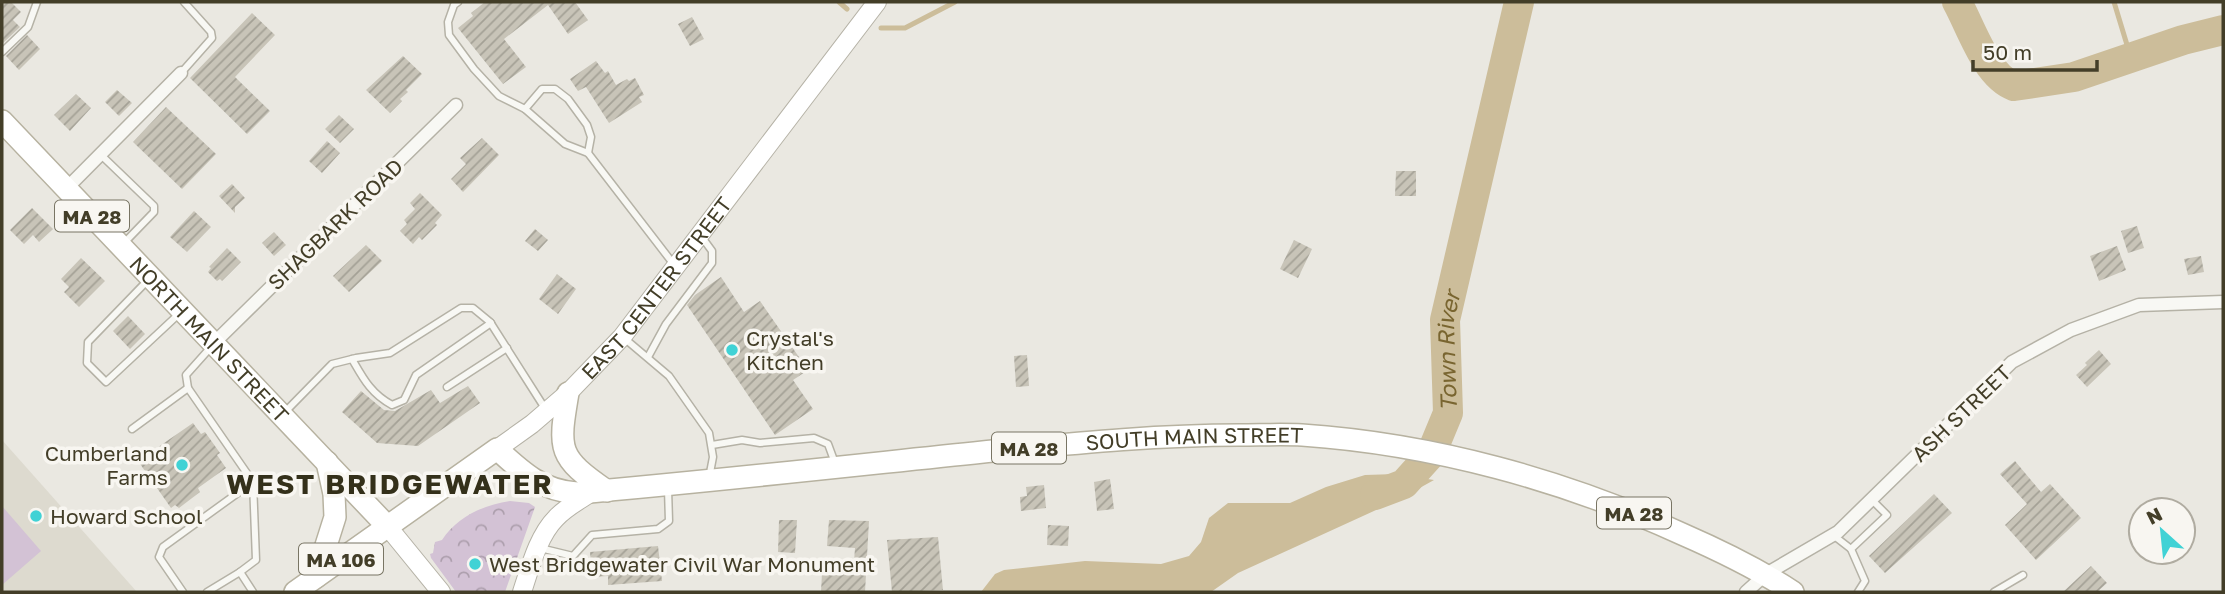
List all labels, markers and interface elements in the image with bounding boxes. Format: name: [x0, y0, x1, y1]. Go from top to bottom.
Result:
scale bar: [1973, 28, 2097, 72]
text: 50 m: [1983, 39, 2032, 65]
street label: SHAGBARK ROAD: [262, 153, 408, 295]
street label: EAST CENTER STREET: [576, 192, 737, 384]
road number: MA 28: [55, 200, 129, 232]
street label: NORTH MAIN STREET: [124, 251, 294, 428]
water label: Town River: [1430, 285, 1466, 412]
place label: Crystal's Kitchen: [746, 325, 834, 375]
marker: Crystal's Kitchen: [724, 342, 740, 358]
street label: ASH STREET: [1906, 359, 2016, 467]
street label: SOUTH MAIN STREET: [1084, 422, 1304, 455]
road number: MA 28: [992, 432, 1066, 463]
place label: Cumberland Farms: [45, 440, 168, 490]
marker: Cumberland Farms: [174, 457, 190, 473]
district label: WEST BRIDGEWATER: [226, 467, 554, 500]
north arrow: [2127, 496, 2197, 566]
road number: MA 28: [1597, 498, 1671, 528]
text: N: [2142, 502, 2166, 529]
place label: Howard School: [50, 503, 203, 529]
marker: Howard School: [28, 508, 44, 524]
road number: MA 106: [299, 544, 383, 574]
place label: West Bridgewater Civil War Monument: [489, 551, 875, 577]
marker: West Bridgewater Civil War Monument: [467, 556, 483, 572]

